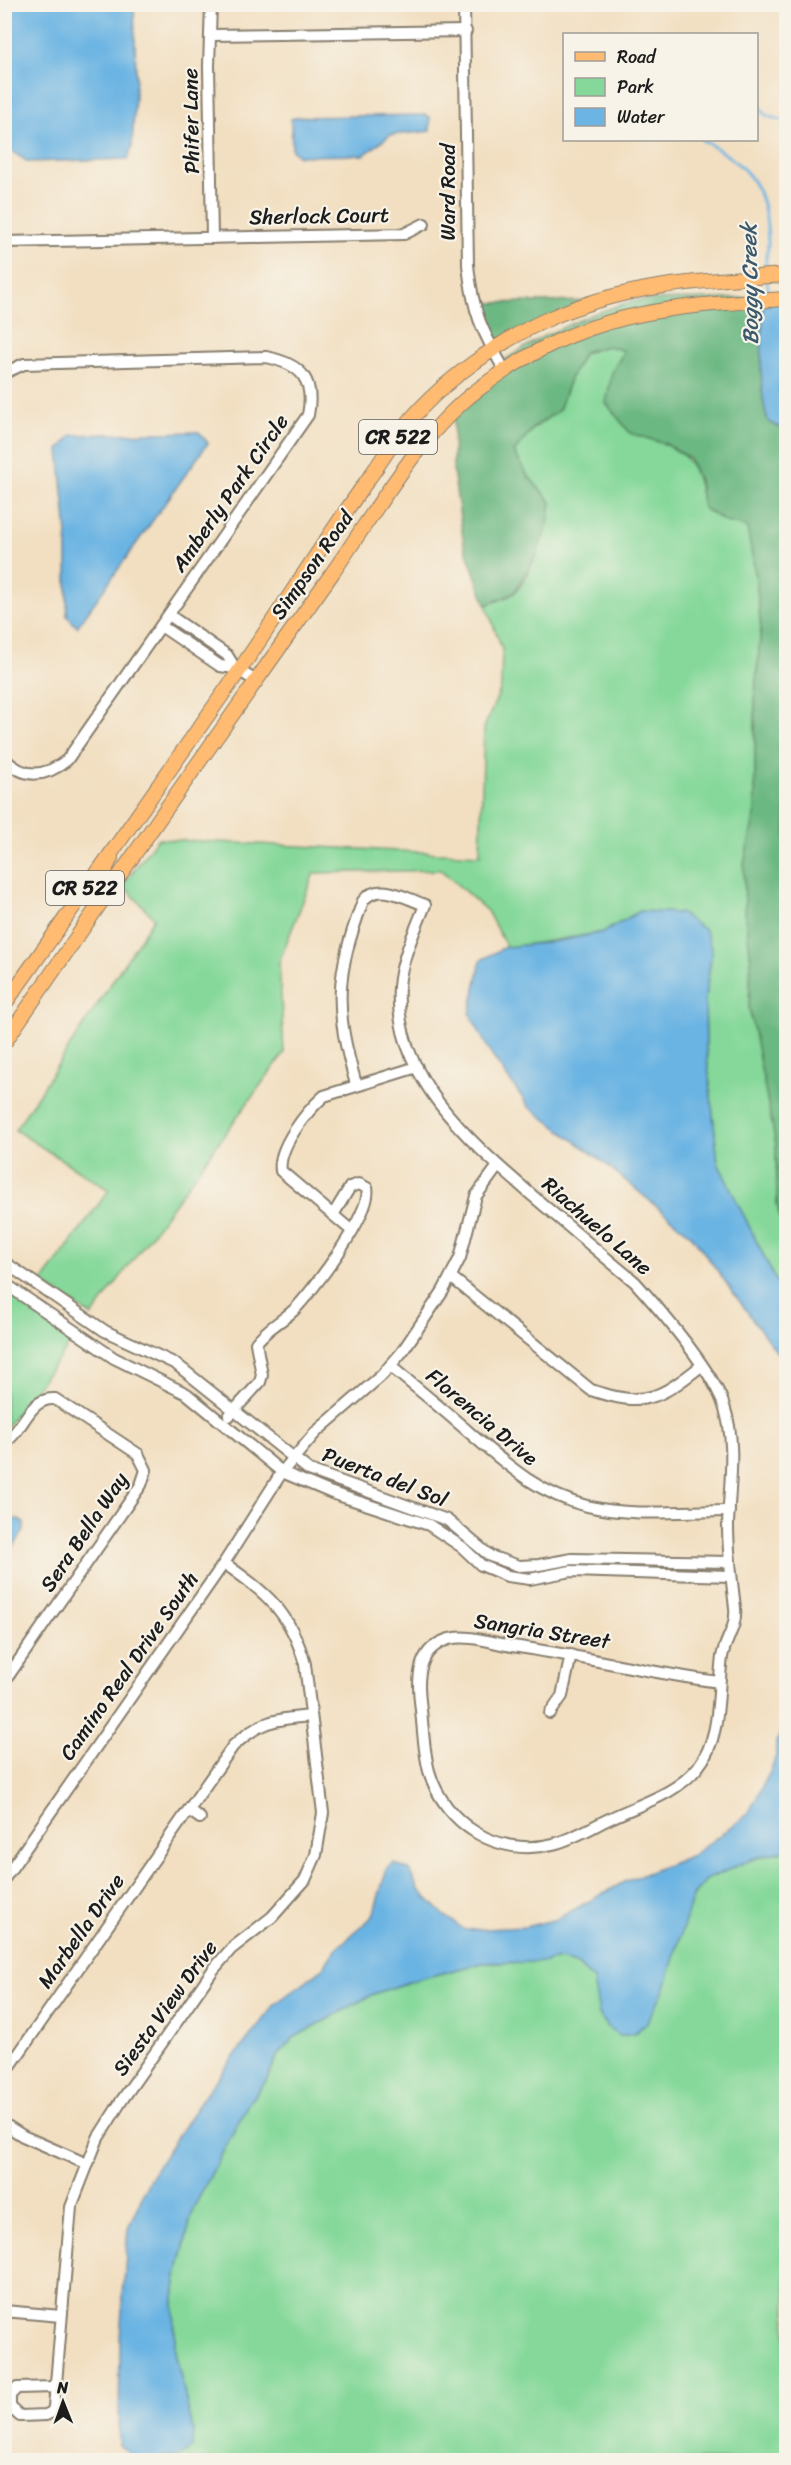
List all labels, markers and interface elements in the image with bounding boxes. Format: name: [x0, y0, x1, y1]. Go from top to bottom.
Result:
legend: [563, 33, 758, 141]
text: Road: [617, 41, 657, 73]
street label: Phifer Lane: [171, 68, 211, 174]
text: Park: [617, 71, 654, 103]
text: Water: [617, 101, 666, 133]
street label: Ward Road: [429, 142, 467, 240]
street label: Sherlock Court: [249, 196, 389, 236]
water label: Boggy Creek: [729, 220, 770, 345]
street label: Amberly Park Circle: [160, 406, 299, 581]
road number: CR 522: [359, 420, 437, 454]
street label: Simpson Road: [260, 501, 365, 628]
road number: CR 522: [46, 871, 124, 905]
street label: Riachuelo Lane: [533, 1167, 661, 1285]
street label: Florencia Drive: [417, 1358, 547, 1476]
street label: Puerta del Sol: [317, 1436, 454, 1519]
street label: Sera Bella Way: [30, 1464, 138, 1600]
street label: Camino Real Drive South: [49, 1563, 209, 1769]
street label: Sangria Street: [471, 1602, 614, 1661]
street label: Marbella Drive: [27, 1865, 135, 1997]
street label: Siesta View Drive: [102, 1931, 228, 2084]
north arrow: [33, 2372, 93, 2432]
text: N: [56, 2373, 69, 2402]

